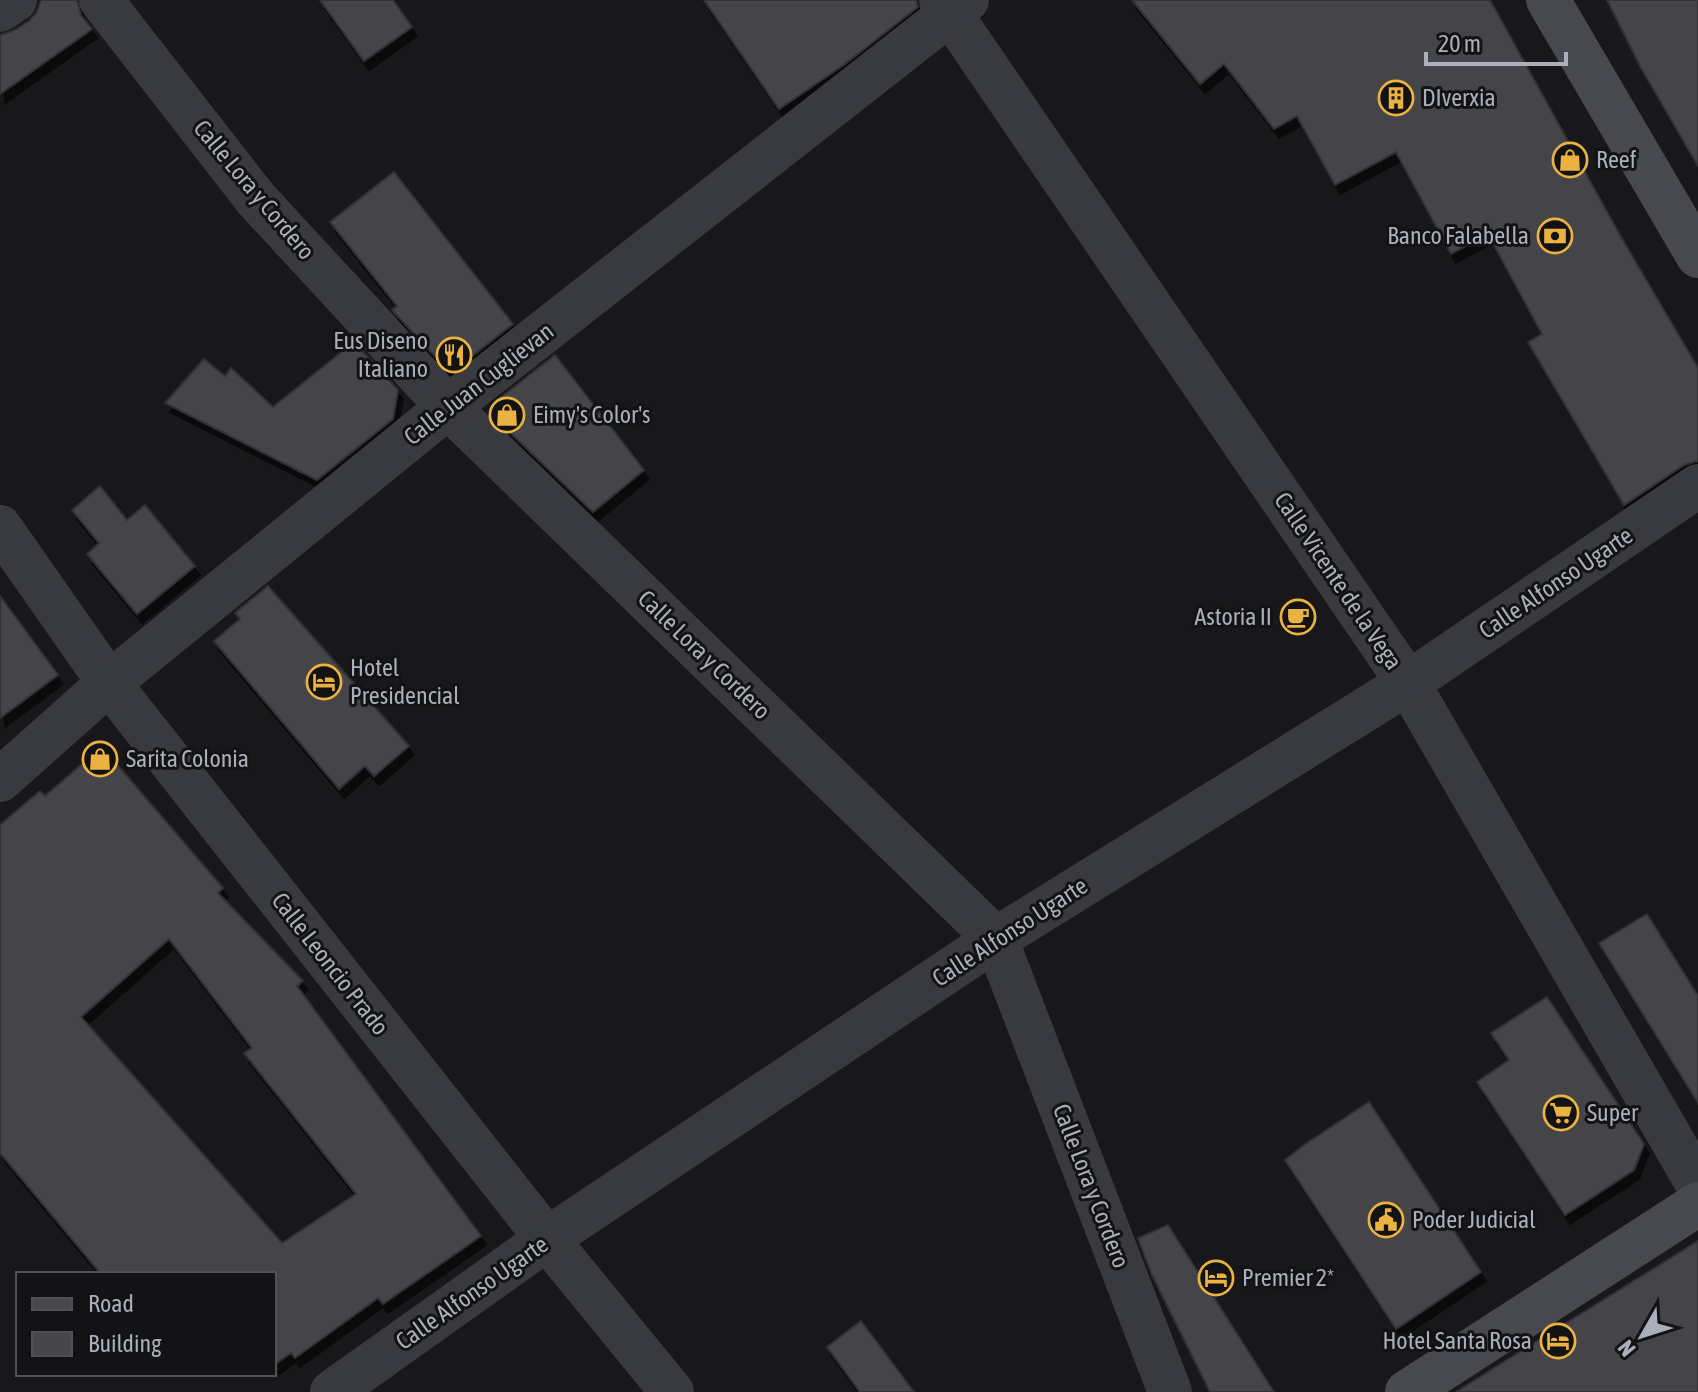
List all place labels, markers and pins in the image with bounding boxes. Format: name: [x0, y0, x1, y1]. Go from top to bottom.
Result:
building icon: DIverxia: [1377, 79, 1415, 117]
place label: DIverxia: [1422, 84, 1496, 111]
shop icon: Reef: [1551, 141, 1589, 179]
place label: Reef: [1596, 146, 1637, 173]
bank icon: Banco Falabella: [1536, 217, 1574, 255]
place label: Banco Falabella: [1387, 222, 1529, 249]
place label: Eus Diseno Italiano: [333, 327, 428, 382]
restaurant icon: Eus Diseno Italiano: [435, 336, 473, 374]
shop icon: Eimy's Color's: [488, 396, 526, 434]
place label: Eimy's Color's: [533, 401, 651, 428]
cafe icon: Astoria II: [1279, 598, 1317, 636]
place label: Astoria II: [1195, 603, 1272, 630]
place label: Hotel Presidencial: [350, 654, 460, 709]
hotel icon: Hotel Presidencial: [305, 663, 343, 701]
shop icon: Sarita Colonia: [81, 740, 119, 778]
place label: Sarita Colonia: [126, 745, 249, 772]
supermarket icon: Super: [1542, 1094, 1580, 1132]
place label: Super: [1587, 1099, 1639, 1126]
public building icon: Poder Judicial: [1367, 1201, 1405, 1239]
place label: Poder Judicial: [1412, 1206, 1536, 1233]
hotel icon: Premier 2*: [1197, 1259, 1235, 1297]
place label: Premier 2*: [1242, 1264, 1334, 1291]
hotel icon: Hotel Santa Rosa: [1539, 1322, 1577, 1360]
place label: Hotel Santa Rosa: [1382, 1327, 1532, 1354]

